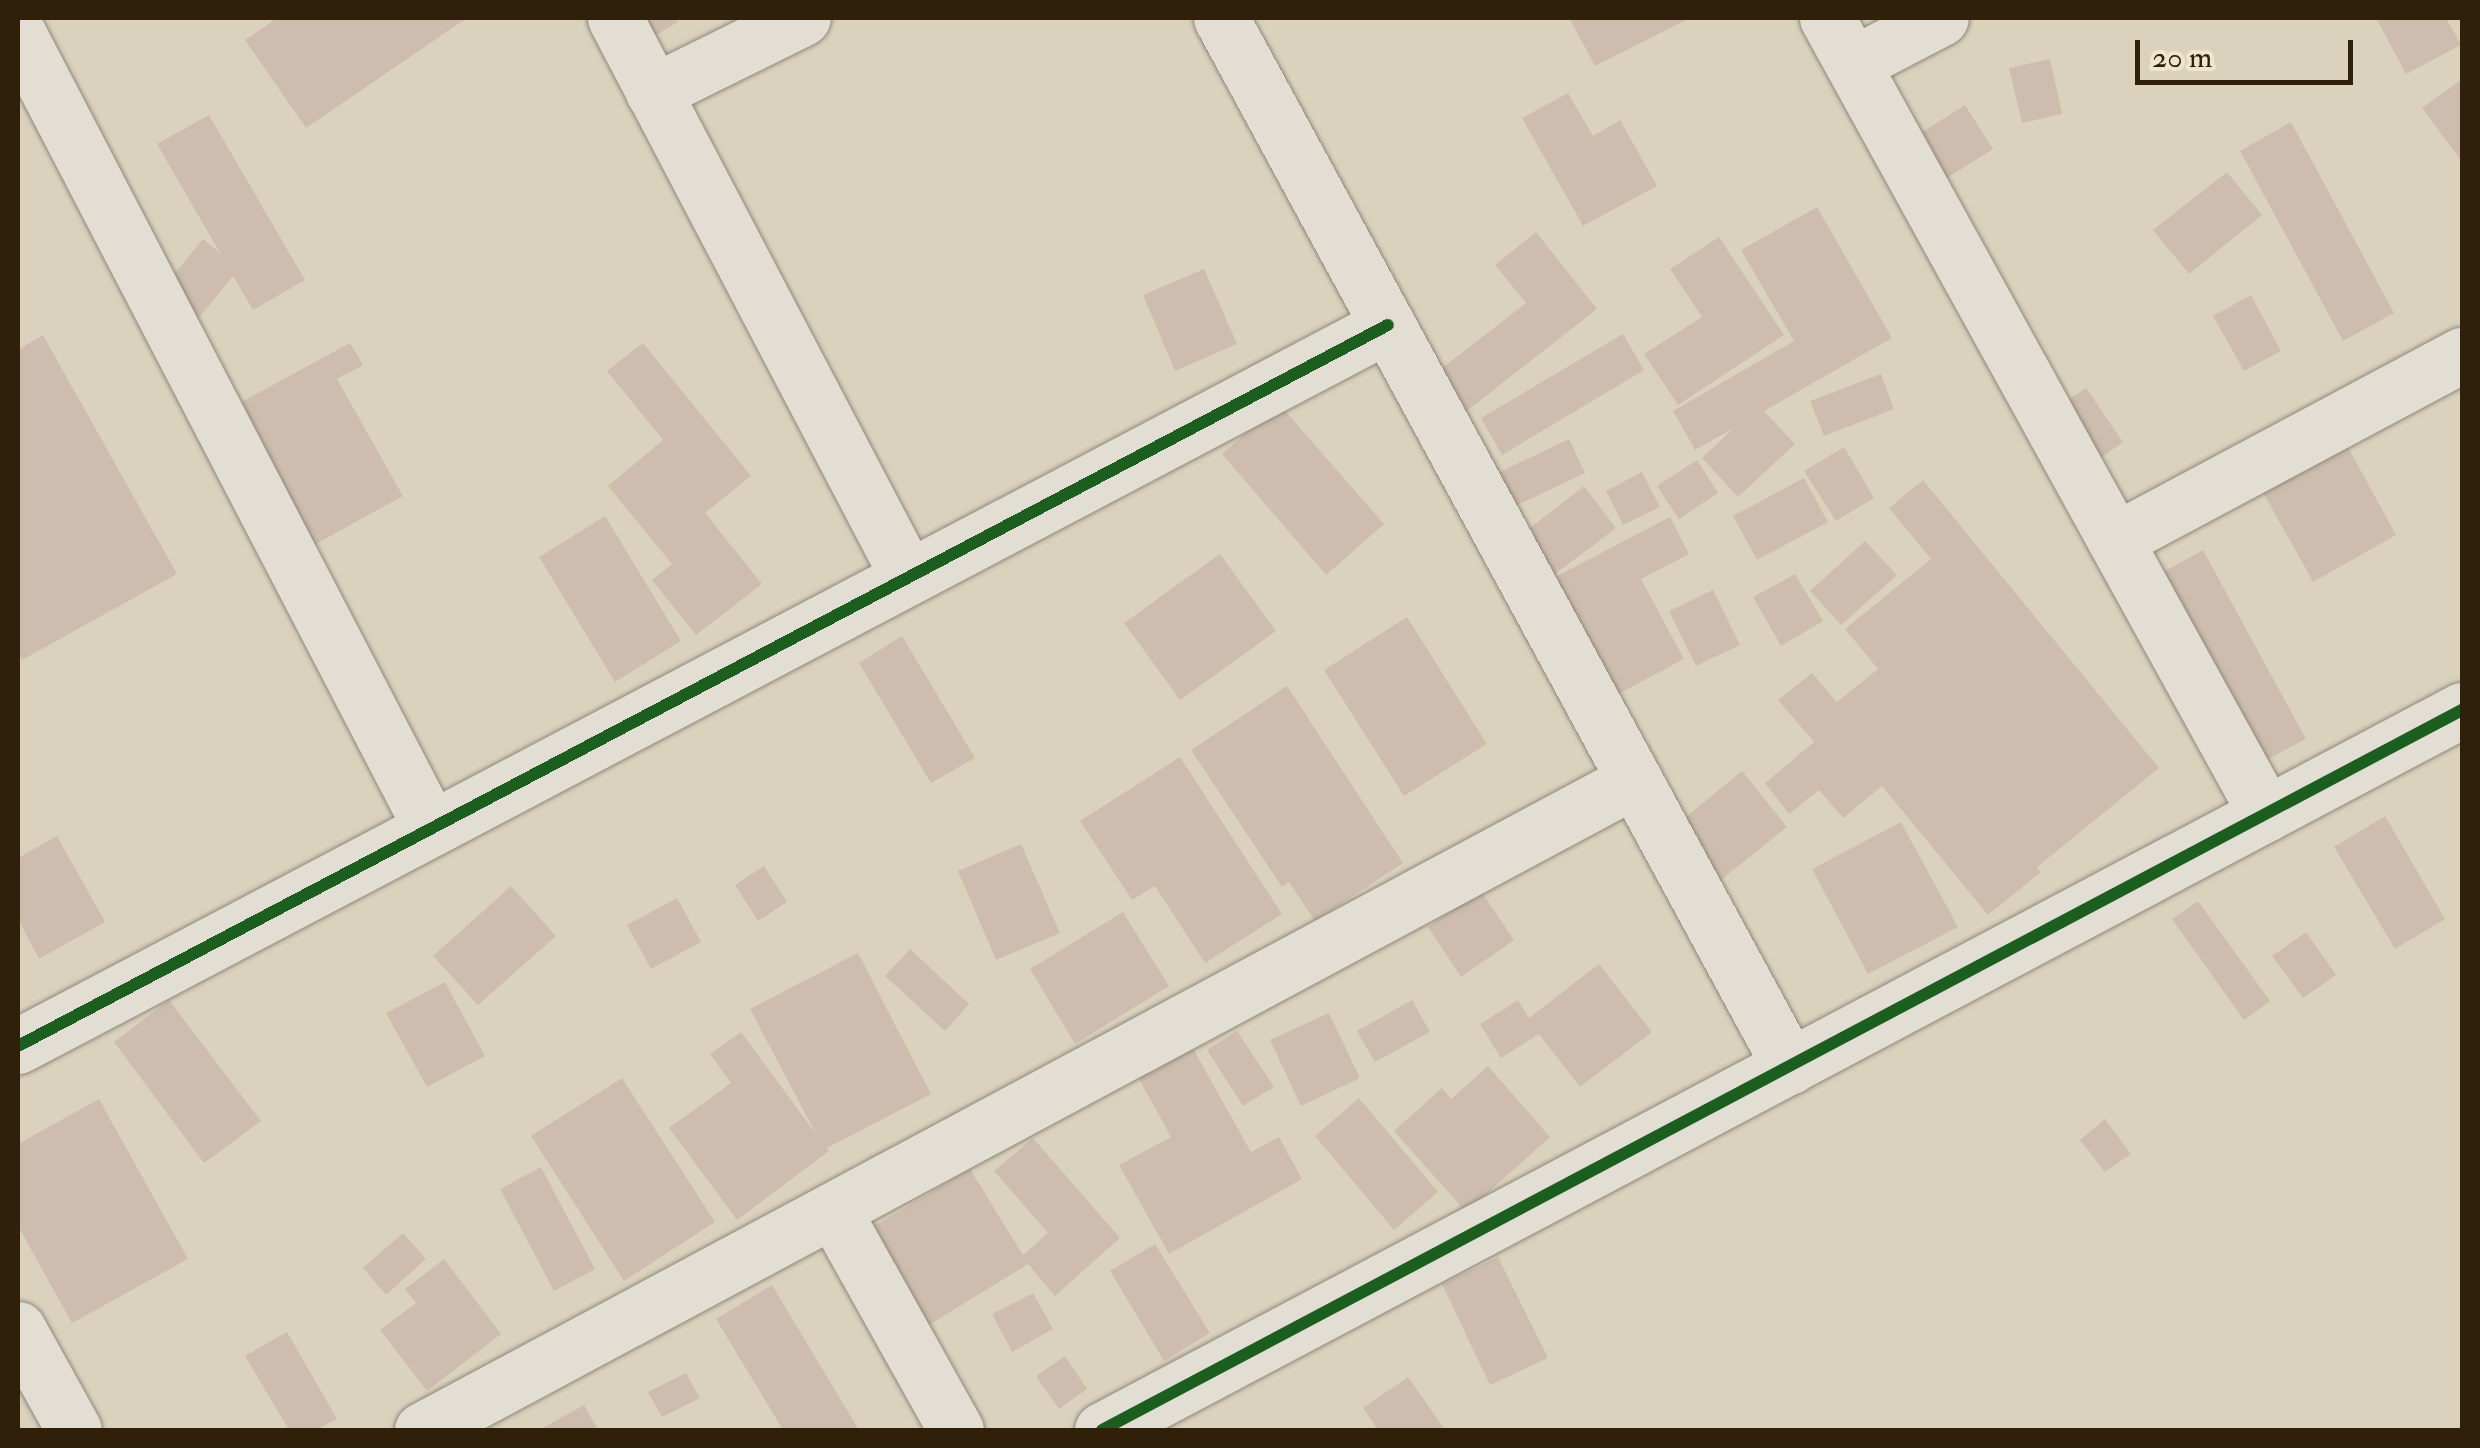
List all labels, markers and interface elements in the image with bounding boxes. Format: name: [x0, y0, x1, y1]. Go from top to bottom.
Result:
scale bar: [2140, 20, 2358, 82]
text: 20 m: [2152, 39, 2212, 76]

